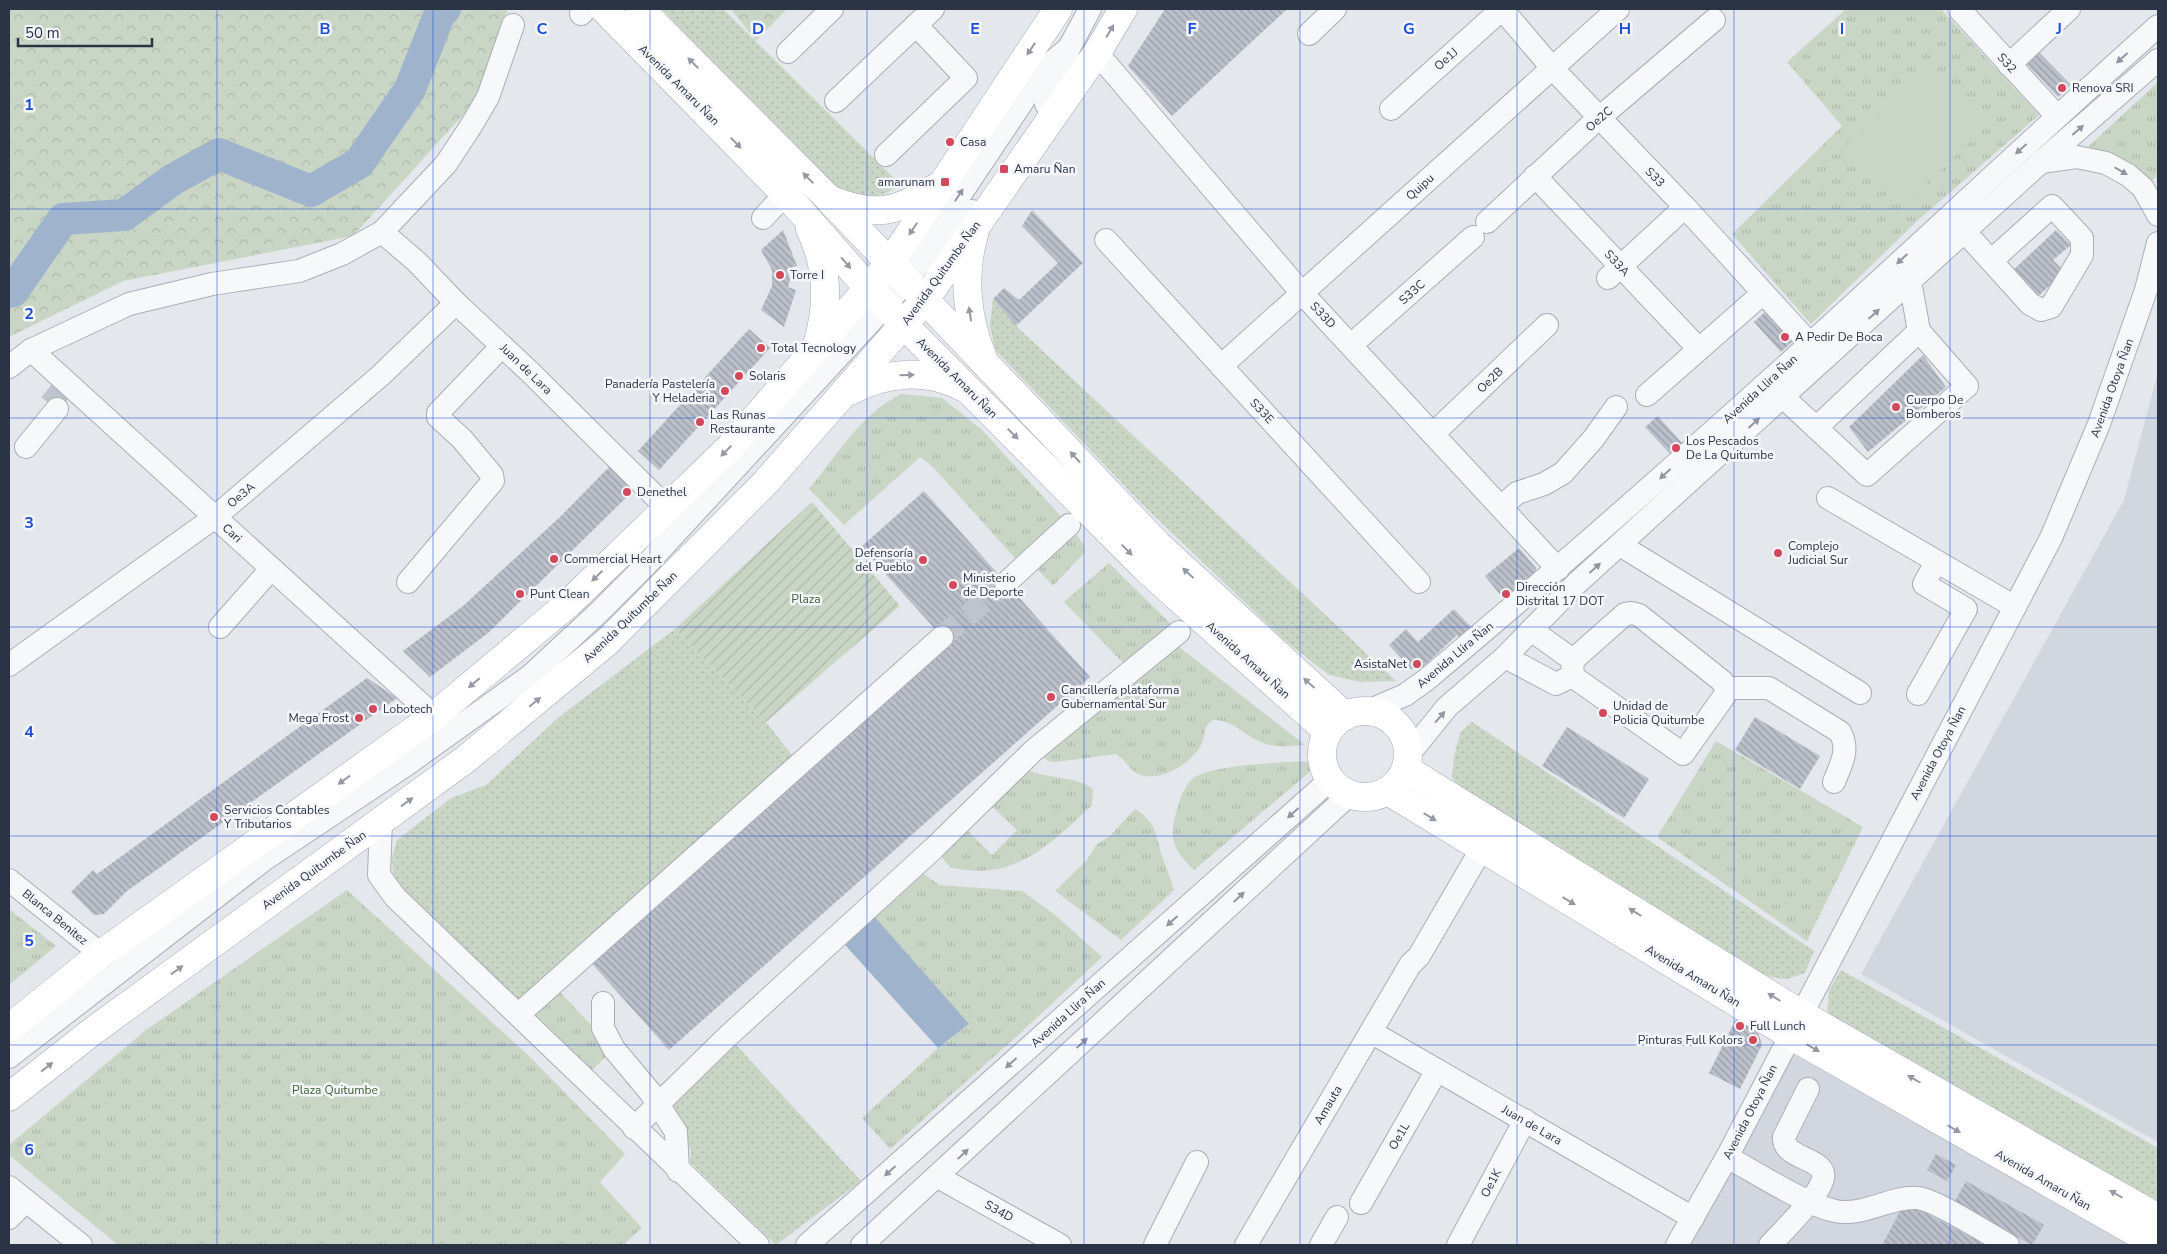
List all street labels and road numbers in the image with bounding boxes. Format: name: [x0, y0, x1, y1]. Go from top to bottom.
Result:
street label: Avenida Amaru Ñan: [635, 41, 723, 129]
street label: Oe1J: [1431, 44, 1461, 74]
street label: S32: [1994, 50, 2020, 76]
street label: Oe2C: [1582, 103, 1616, 135]
street label: S33: [1642, 164, 1668, 190]
street label: Quipu: [1403, 170, 1437, 204]
street label: Avenida Quitumbe Ñan: [898, 218, 984, 328]
street label: S33A: [1601, 246, 1633, 280]
street label: S33C: [1396, 276, 1428, 308]
street label: S33D: [1307, 298, 1339, 332]
street label: Avenida Amaru Ñan: [913, 334, 1001, 422]
street label: Avenida Otoya Ñan: [2087, 336, 2137, 440]
street label: Juan de Lara: [496, 339, 556, 398]
street label: Avenida Llira Ñan: [1719, 351, 1801, 427]
street label: Oe2B: [1473, 364, 1507, 396]
street label: S33E: [1246, 395, 1278, 427]
street label: Oe3A: [224, 479, 258, 511]
street label: Cari: [219, 520, 245, 546]
street label: Avenida Quitumbe Ñan: [579, 568, 681, 666]
street label: Avenida Amaru Ñan: [1202, 618, 1294, 702]
street label: Avenida Llira Ñan: [1413, 618, 1497, 692]
street label: Avenida Otoya Ñan: [1906, 703, 1970, 803]
street label: Avenida Quitumbe Ñan: [259, 827, 369, 913]
street label: Blanca Benitez: [19, 886, 91, 949]
street label: Avenida Amaru Ñan: [1642, 941, 1744, 1011]
street label: Avenida Llira Ñan: [1027, 975, 1109, 1051]
street label: Avenida Otoya Ñan: [1719, 1062, 1781, 1162]
street label: Amauta: [1310, 1083, 1346, 1127]
street label: Juan de Lara: [1498, 1101, 1565, 1149]
street label: Oe1L: [1385, 1119, 1413, 1153]
street label: Avenida Amaru Ñan: [1992, 1146, 2094, 1214]
street label: Oe1K: [1477, 1165, 1505, 1200]
street label: S34D: [982, 1197, 1016, 1225]

